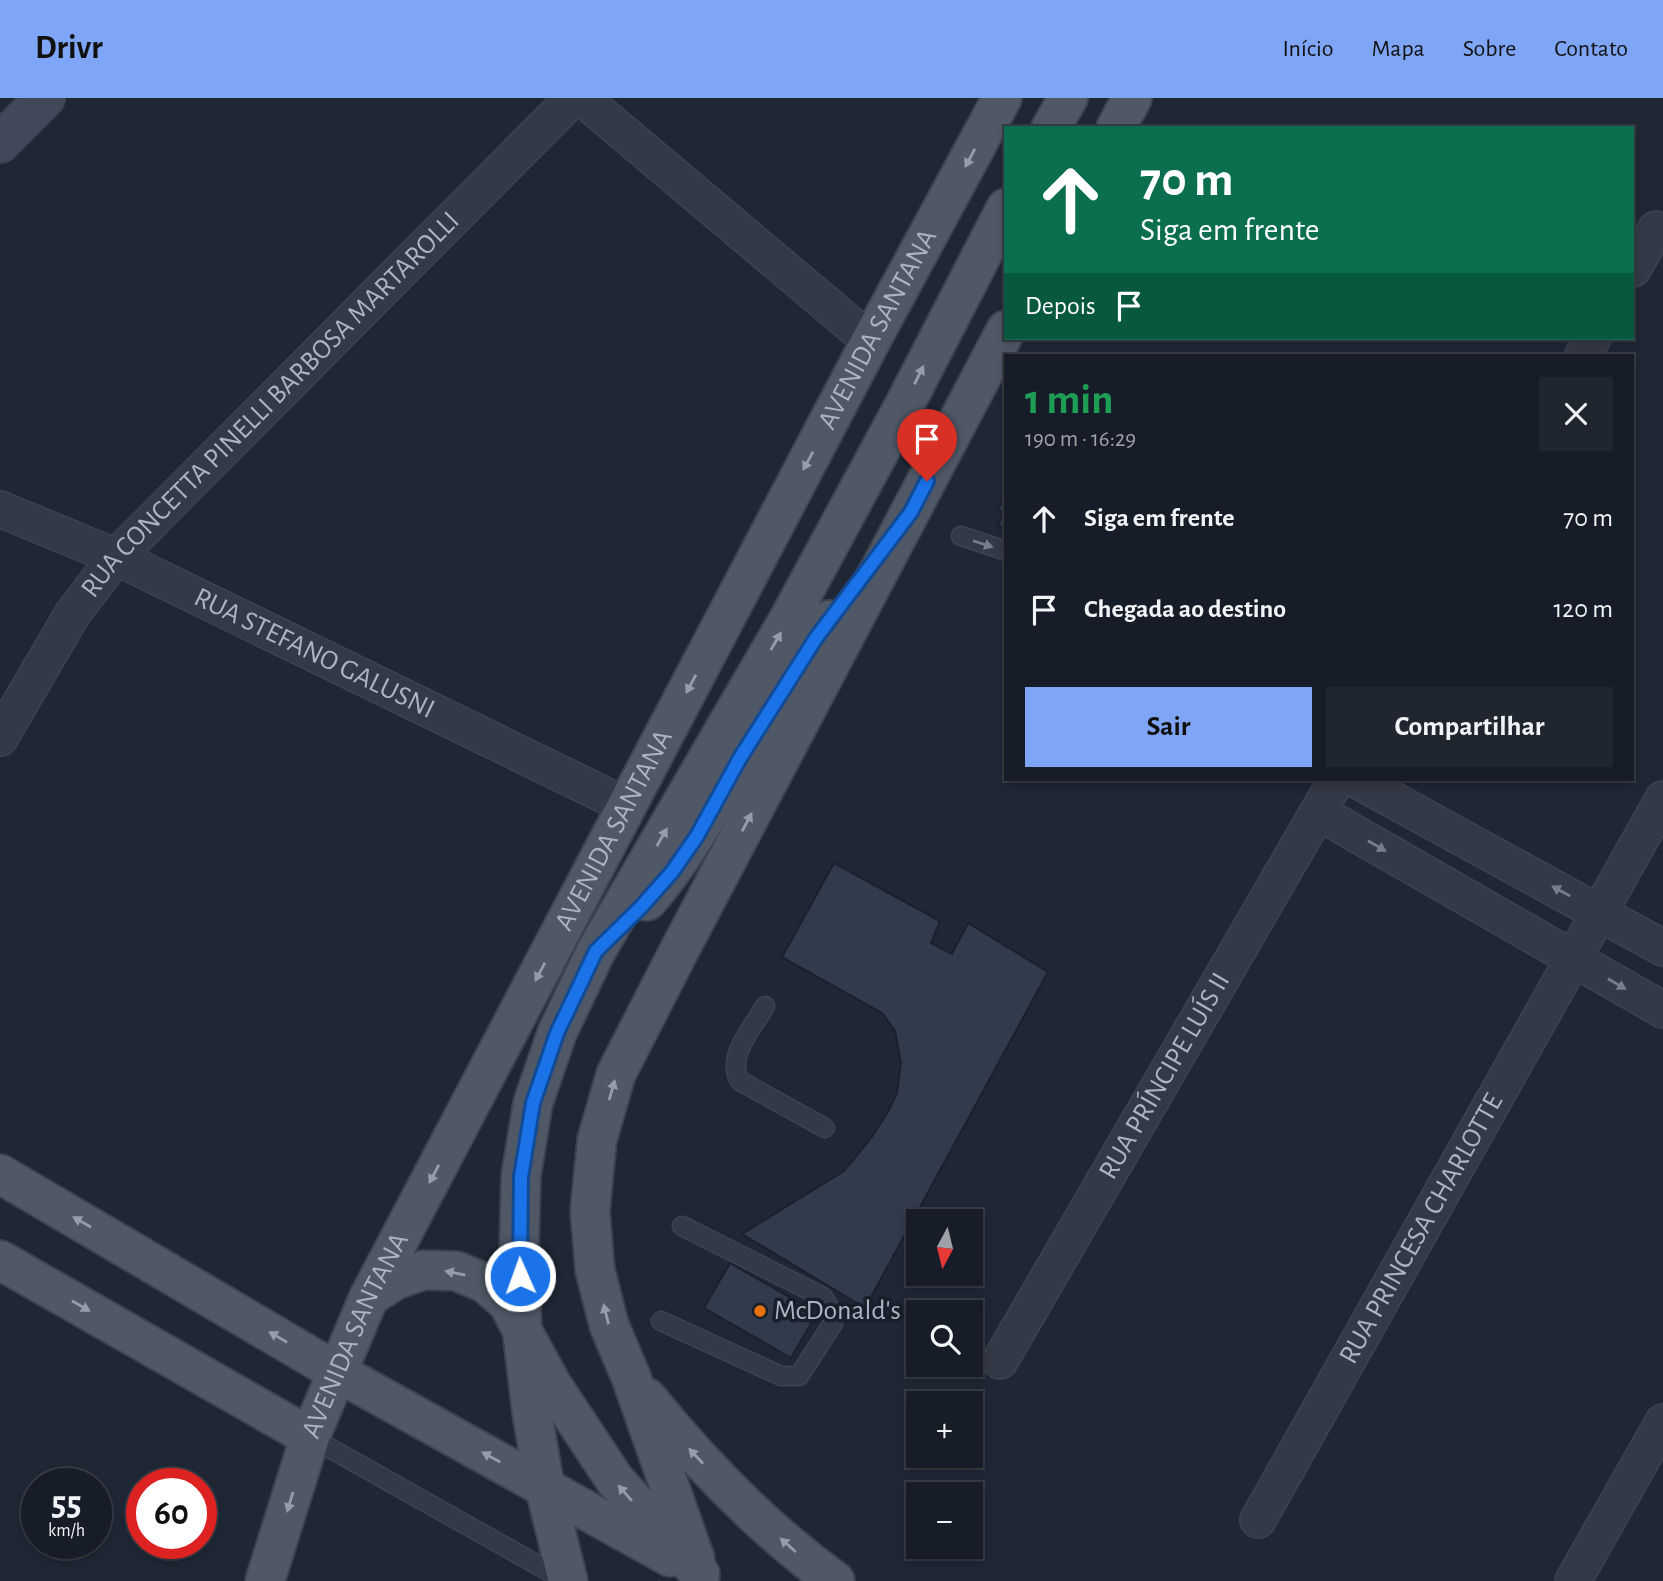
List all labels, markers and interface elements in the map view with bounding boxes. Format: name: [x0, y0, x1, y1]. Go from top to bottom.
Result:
text: Drivr: [35, 32, 103, 65]
text: Início: [1282, 37, 1334, 61]
text: Mapa: [1372, 37, 1425, 61]
text: Sobre: [1463, 37, 1516, 61]
text: Contato: [1554, 37, 1628, 61]
one-way arrow: [964, 148, 976, 168]
icon: ahead: [1025, 154, 1116, 245]
text: 70 m: [1140, 156, 1234, 205]
street label: RUA CONCETTA PINELLI BARBOSA MARTAROLLI: [76, 207, 465, 603]
text: Siga em frente: [1140, 214, 1320, 246]
street label: AVENIDA SANTANA: [813, 225, 942, 434]
icon: arrive: [1110, 287, 1148, 325]
text: Depois: [1025, 293, 1096, 319]
one-way arrow: [913, 365, 924, 385]
button: close: [1539, 377, 1613, 451]
text: 1 min: [1025, 379, 1114, 421]
pin: [897, 409, 957, 481]
icon: arrive: [908, 420, 946, 458]
text: 190 m · 16:29: [1025, 428, 1136, 451]
one-way arrow: [803, 451, 814, 471]
icon: ahead: [1025, 500, 1063, 538]
text: Siga em frente: [1084, 505, 1235, 531]
text: 70 m: [1563, 505, 1613, 531]
one-way arrow: [973, 539, 994, 549]
street label: RUA STEFANO GALUSNI: [190, 583, 439, 724]
icon: arrive: [1025, 591, 1063, 629]
text: Chegada ao destino: [1084, 596, 1286, 622]
text: 120 m: [1553, 596, 1613, 622]
one-way arrow: [770, 631, 783, 650]
one-way arrow: [685, 674, 697, 694]
button: Sair: [1025, 687, 1312, 767]
button: Compartilhar: [1326, 687, 1613, 767]
street label: AVENIDA SANTANA: [550, 725, 678, 935]
one-way arrow: [741, 812, 753, 831]
one-way arrow: [656, 828, 668, 847]
one-way arrow: [1367, 840, 1387, 852]
one-way arrow: [1551, 885, 1571, 897]
one-way arrow: [534, 962, 545, 982]
street label: RUA PRÍNCIPE LUÍS II: [1094, 968, 1235, 1184]
one-way arrow: [1607, 978, 1627, 990]
one-way arrow: [607, 1079, 617, 1100]
street label: RUA PRINCESA CHARLOTTE: [1335, 1089, 1508, 1369]
one-way arrow: [428, 1164, 440, 1183]
north arrow: [906, 1209, 984, 1286]
map controls: [906, 1209, 983, 1559]
one-way arrow: [72, 1216, 92, 1228]
street label: AVENIDA SANTANA: [297, 1228, 414, 1442]
position arrow: [483, 1239, 557, 1313]
one-way arrow: [444, 1268, 466, 1279]
place label: McDonald's: [774, 1297, 901, 1325]
one-way arrow: [71, 1300, 90, 1312]
button: search: [906, 1300, 983, 1377]
one-way arrow: [600, 1303, 611, 1325]
marker: McDonald's: [752, 1303, 768, 1319]
one-way arrow: [269, 1331, 288, 1343]
button: +: [906, 1391, 983, 1468]
one-way arrow: [688, 1447, 704, 1465]
one-way arrow: [481, 1451, 500, 1463]
speed limit sign: 60: [126, 1468, 217, 1559]
button: −: [906, 1482, 983, 1559]
one-way arrow: [617, 1484, 633, 1502]
text: 55: [51, 1487, 82, 1522]
one-way arrow: [284, 1492, 294, 1513]
text: km/h: [48, 1522, 85, 1540]
one-way arrow: [779, 1537, 797, 1553]

